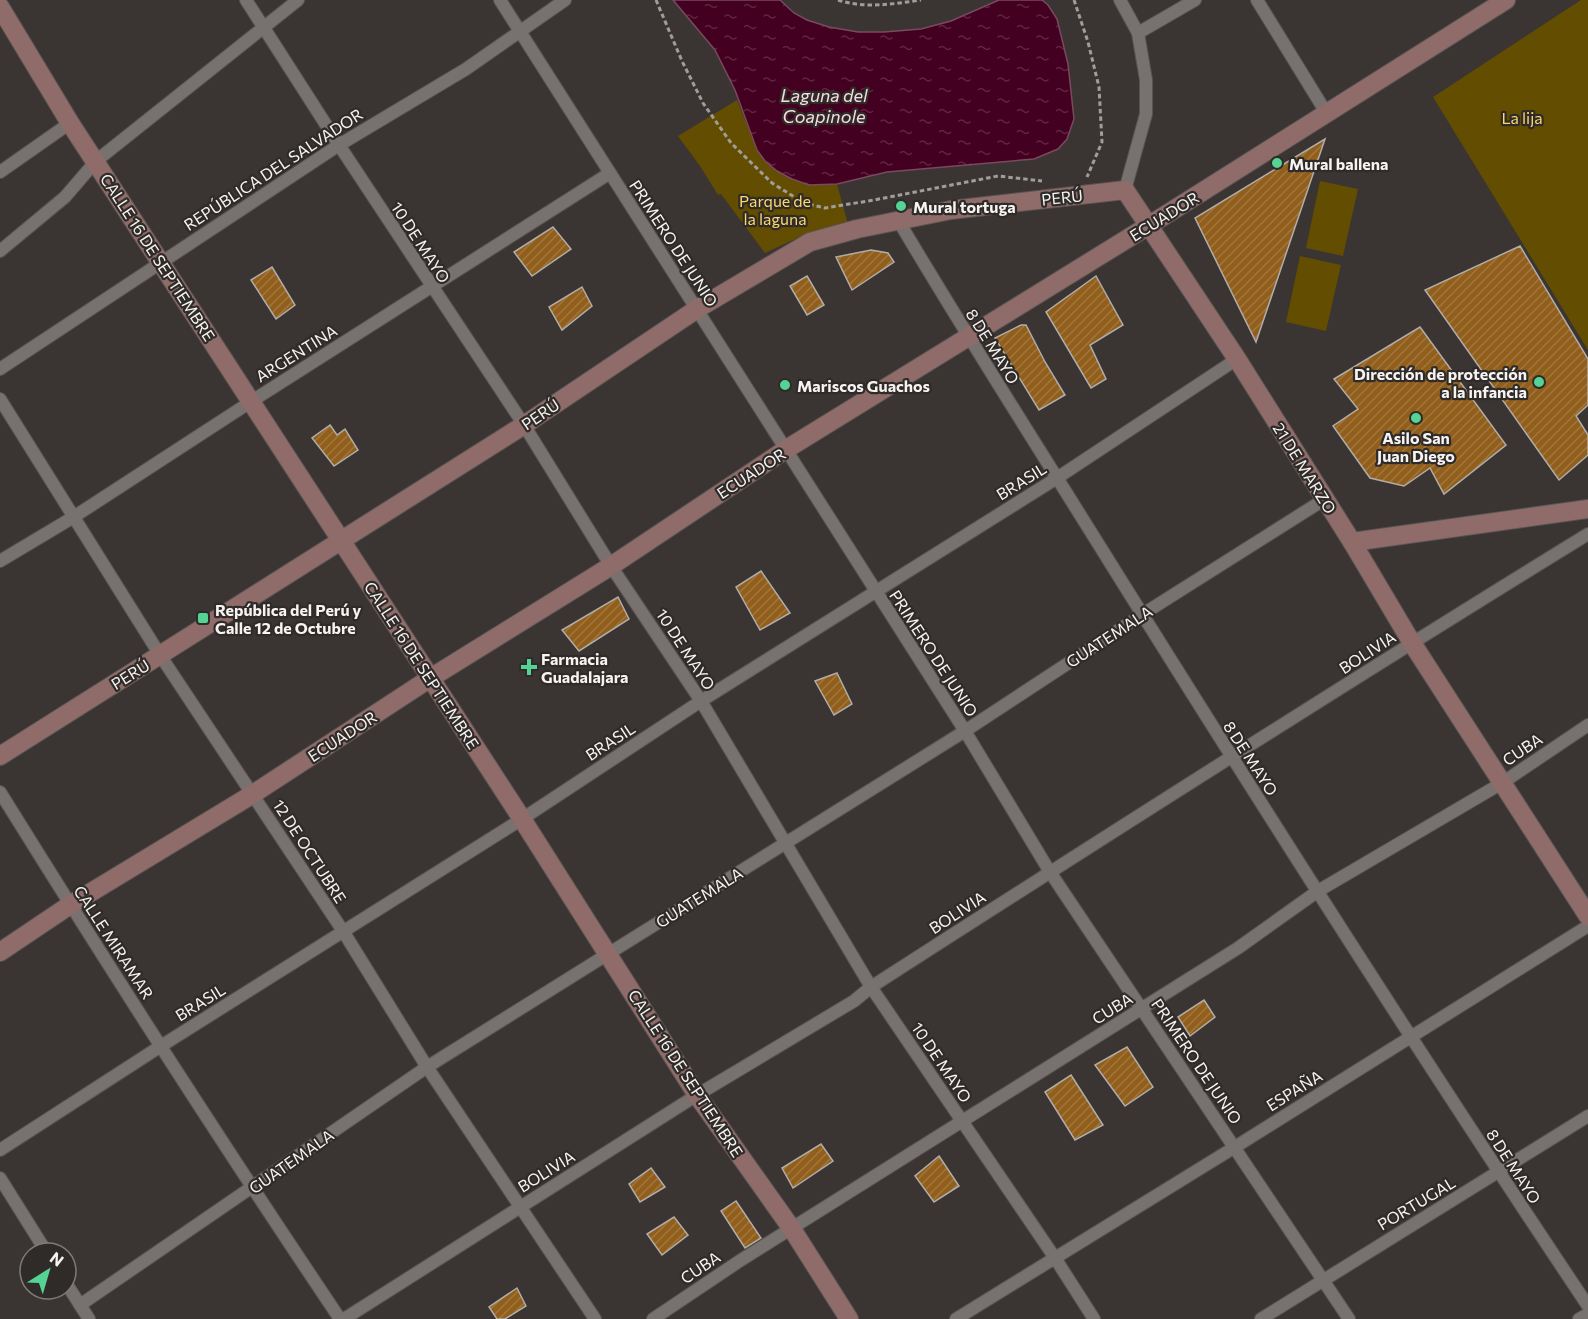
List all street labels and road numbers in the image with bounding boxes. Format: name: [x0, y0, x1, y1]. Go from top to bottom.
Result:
street label: REPÚBLICA DEL SALVADOR: [180, 104, 366, 234]
street label: CALLE 16 DE SEPTIEMBRE: [97, 170, 219, 344]
street label: PRIMERO DE JUNIO: [626, 176, 722, 310]
street label: PERÚ: [1040, 185, 1084, 209]
street label: ECUADOR: [1126, 187, 1202, 245]
street label: 10 DE MAYO: [388, 198, 454, 286]
street label: 8 DE MAYO: [962, 305, 1024, 387]
street label: ARGENTINA: [252, 320, 340, 386]
street label: PERÚ: [517, 394, 563, 434]
street label: 21 DE MARZO: [1269, 419, 1341, 517]
street label: ECUADOR: [713, 444, 789, 502]
street label: BRASIL: [993, 458, 1049, 504]
street label: CALLE 16 DE SEPTIEMBRE: [361, 578, 483, 752]
street label: PRIMERO DE JUNIO: [886, 586, 982, 720]
street label: GUATEMALA: [1062, 601, 1156, 671]
street label: 10 DE MAYO: [653, 605, 719, 693]
street label: BOLIVIA: [1335, 627, 1399, 677]
street label: PERÚ: [107, 655, 153, 693]
street label: ECUADOR: [304, 707, 380, 765]
street label: 8 DE MAYO: [1220, 717, 1282, 799]
street label: BRASIL: [582, 718, 638, 764]
street label: CUBA: [1498, 729, 1546, 769]
street label: 12 DE OCTUBRE: [269, 796, 351, 906]
street label: GUATEMALA: [652, 863, 746, 931]
street label: CALLE MIRAMAR: [70, 882, 158, 1003]
street label: BOLIVIA: [925, 887, 989, 937]
street label: BRASIL: [172, 979, 228, 1025]
street label: CALLE 16 DE SEPTIEMBRE: [625, 986, 747, 1160]
street label: CUBA: [1088, 988, 1136, 1028]
street label: PRIMERO DE JUNIO: [1148, 995, 1246, 1127]
street label: 10 DE MAYO: [908, 1018, 976, 1106]
street label: ESPAÑA: [1263, 1065, 1325, 1115]
street label: GUATEMALA: [245, 1125, 337, 1197]
street label: 8 DE MAYO: [1483, 1125, 1545, 1207]
street label: BOLIVIA: [514, 1146, 578, 1196]
street label: PORTUGAL: [1374, 1172, 1458, 1234]
street label: CUBA: [676, 1247, 724, 1287]

